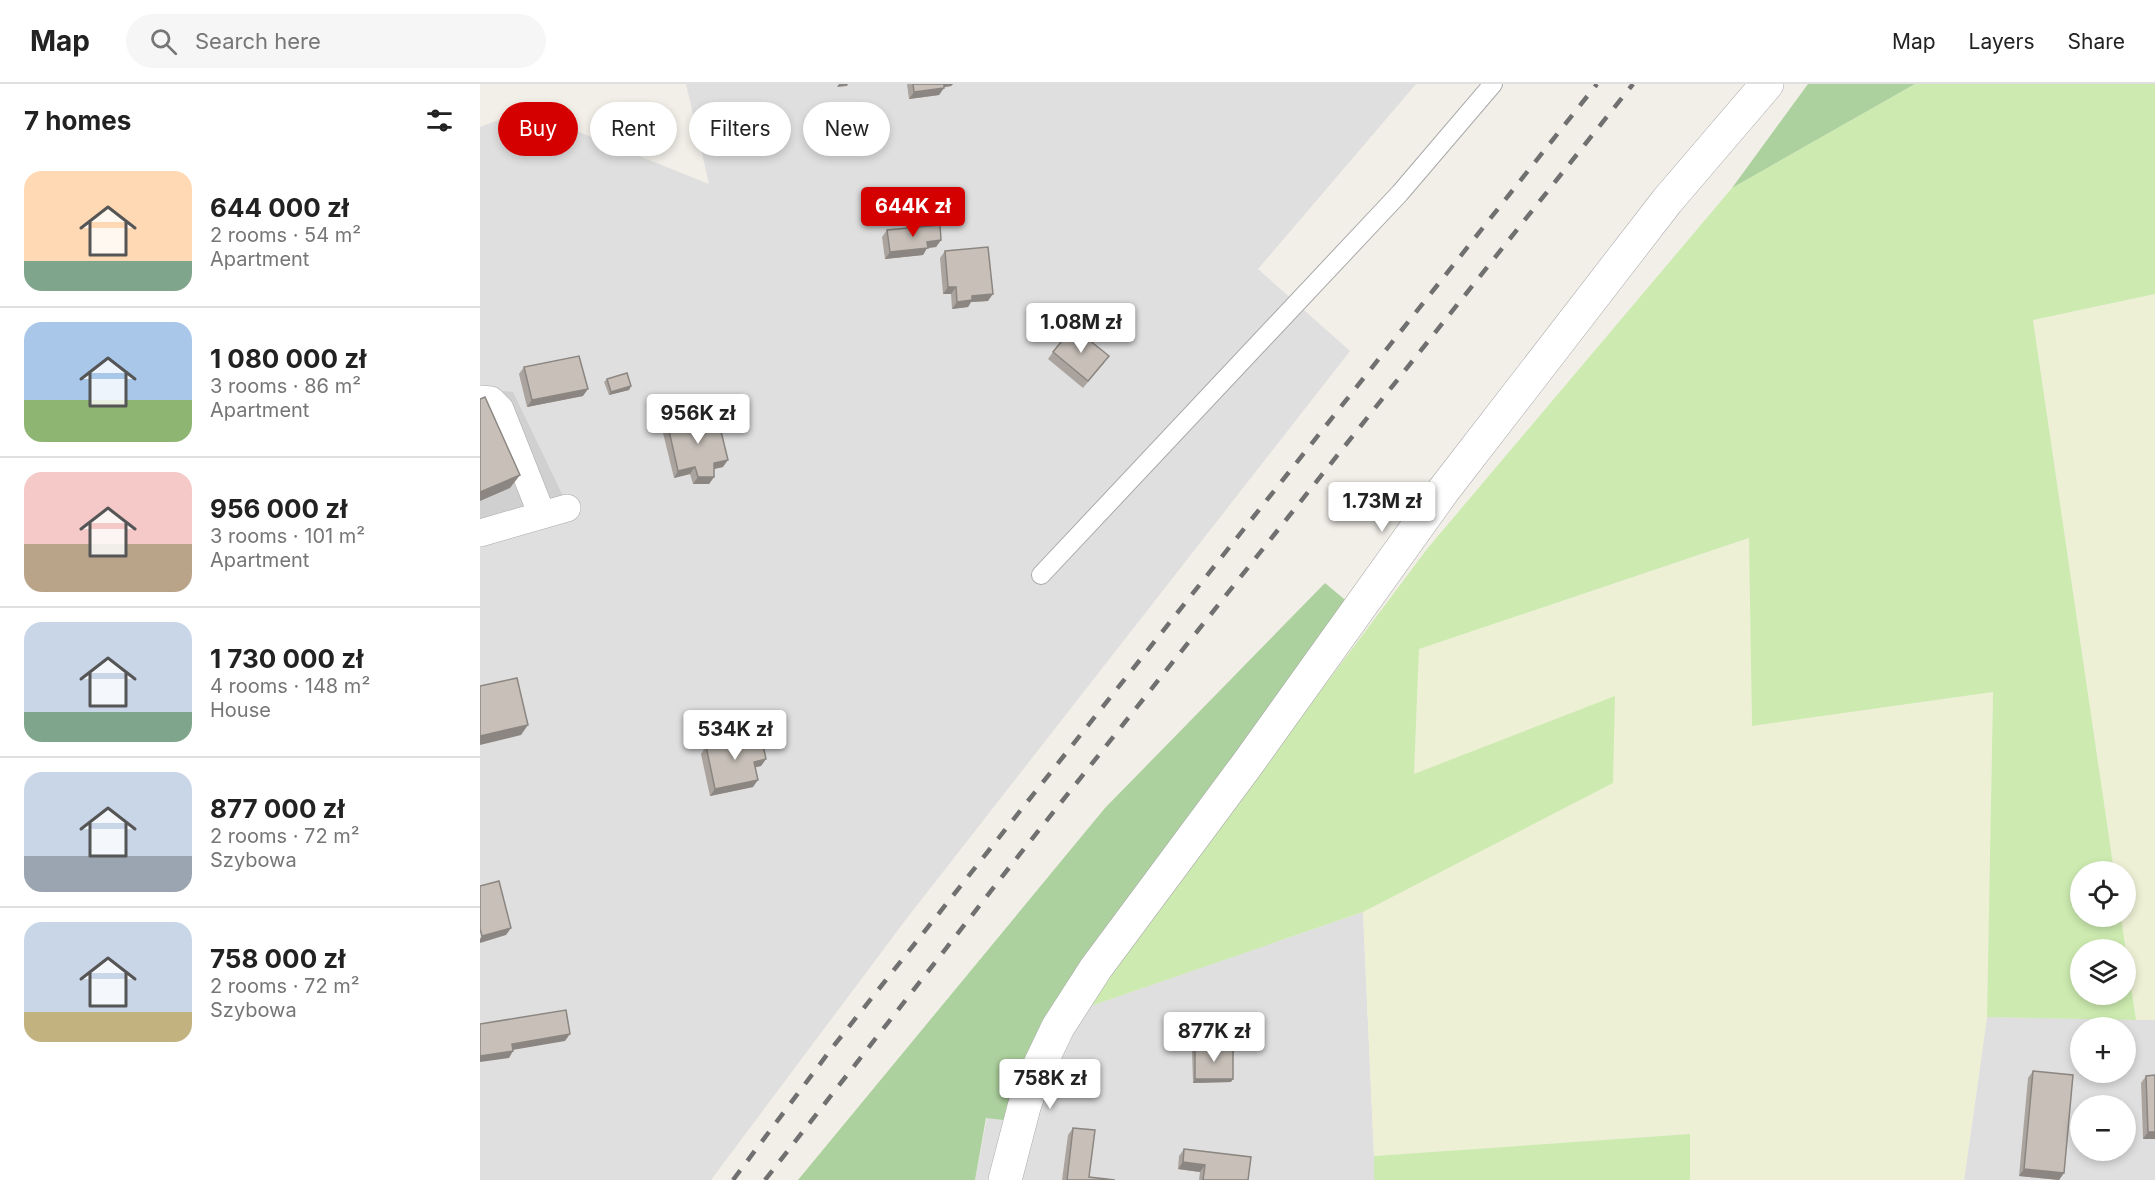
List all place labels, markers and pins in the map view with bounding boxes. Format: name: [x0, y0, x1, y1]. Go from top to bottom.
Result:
pin: 644K zł: [858, 187, 968, 238]
pin: 1.08M zł: [1019, 303, 1143, 354]
pin: 956K zł: [643, 394, 753, 445]
pin: 1.73M zł: [1320, 482, 1444, 533]
pin: 534K zł: [680, 710, 790, 761]
pin: 877K zł: [1159, 1012, 1269, 1063]
pin: 758K zł: [995, 1059, 1105, 1110]

